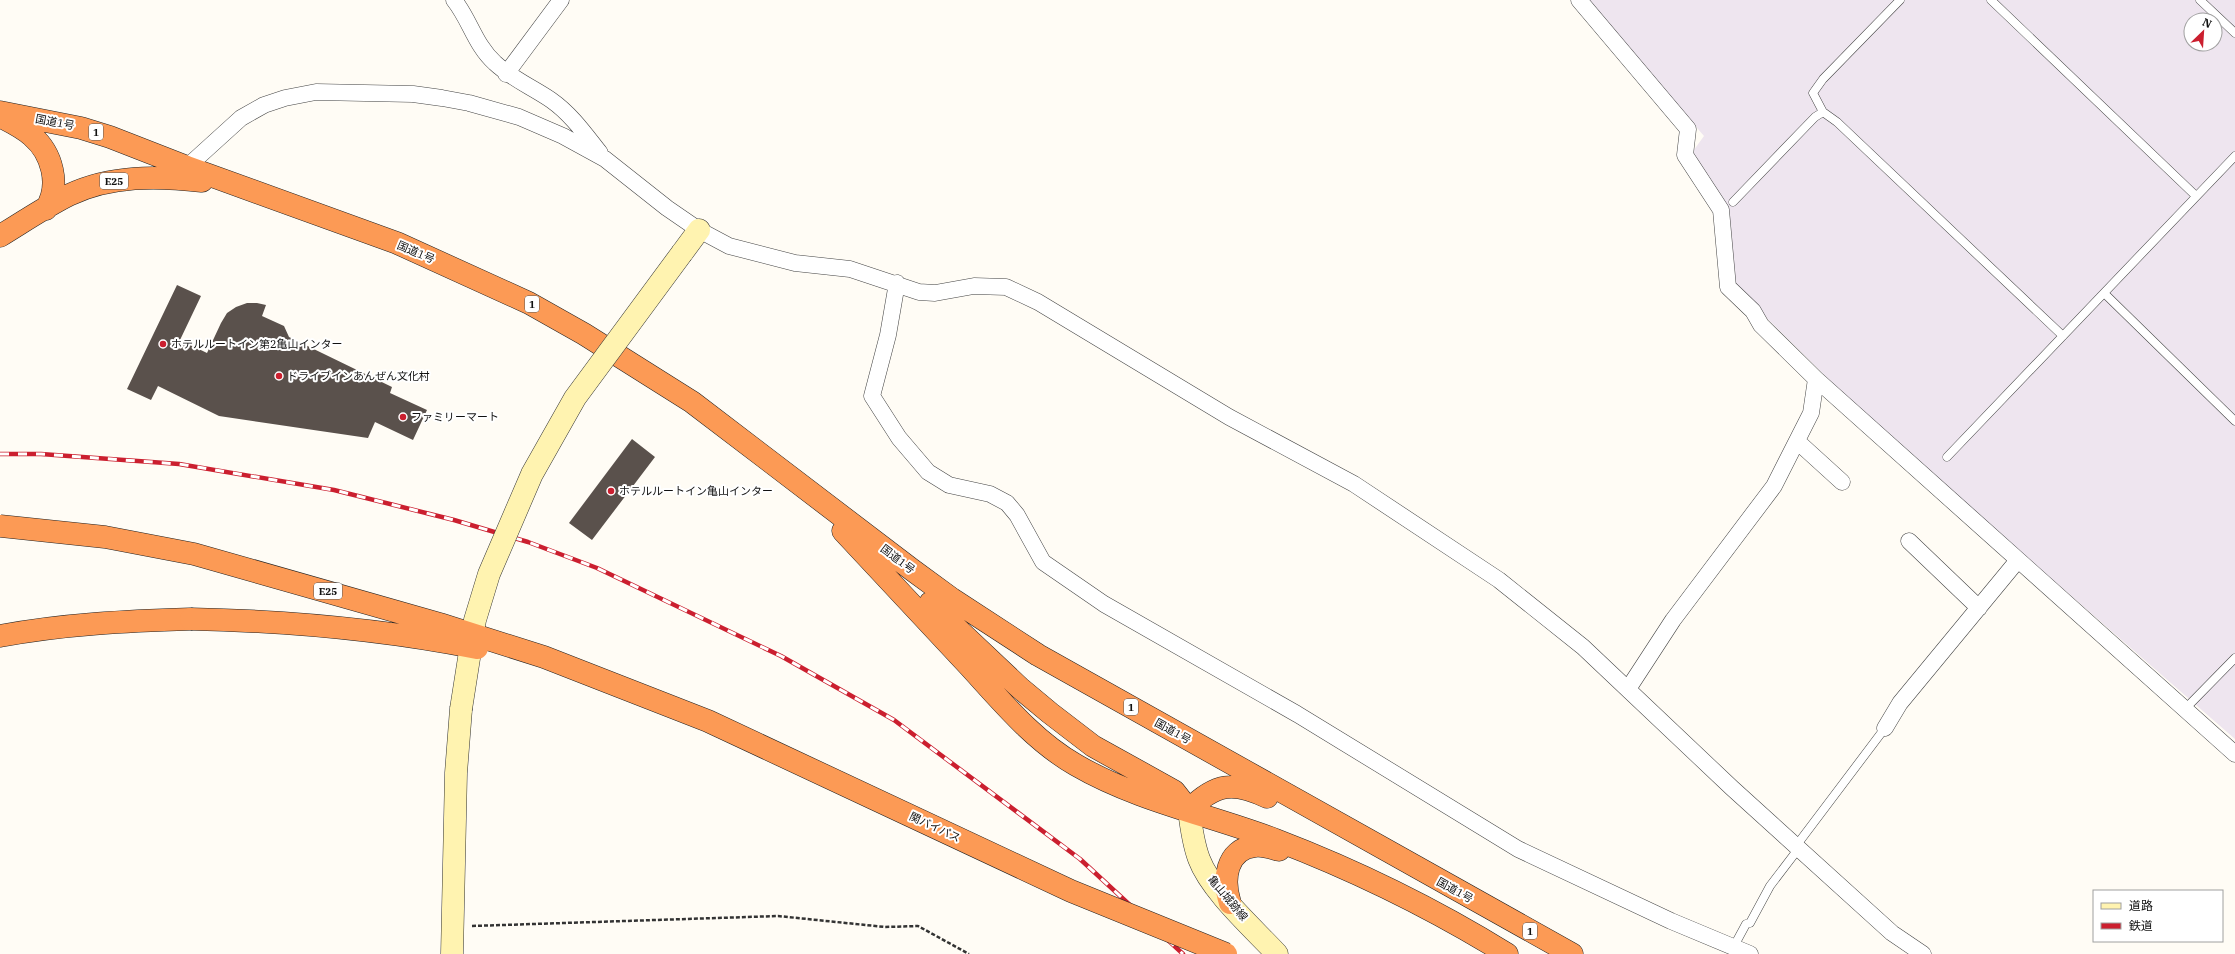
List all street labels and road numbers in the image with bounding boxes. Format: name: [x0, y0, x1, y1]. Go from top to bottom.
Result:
street label: 国道1号: [34, 111, 76, 133]
road number: 1: [89, 124, 103, 140]
road number: E25: [100, 173, 128, 189]
street label: 国道1号: [395, 238, 437, 266]
road number: 1: [525, 296, 539, 312]
street label: 国道1号: [878, 541, 918, 577]
road number: E25: [314, 583, 342, 599]
road number: 1: [1124, 699, 1138, 715]
street label: 国道1号: [1152, 715, 1194, 747]
street label: 関バイパス: [907, 809, 963, 845]
street label: 亀山城跡線: [1205, 872, 1251, 924]
street label: 国道1号: [1434, 874, 1476, 906]
road number: 1: [1523, 923, 1537, 939]

